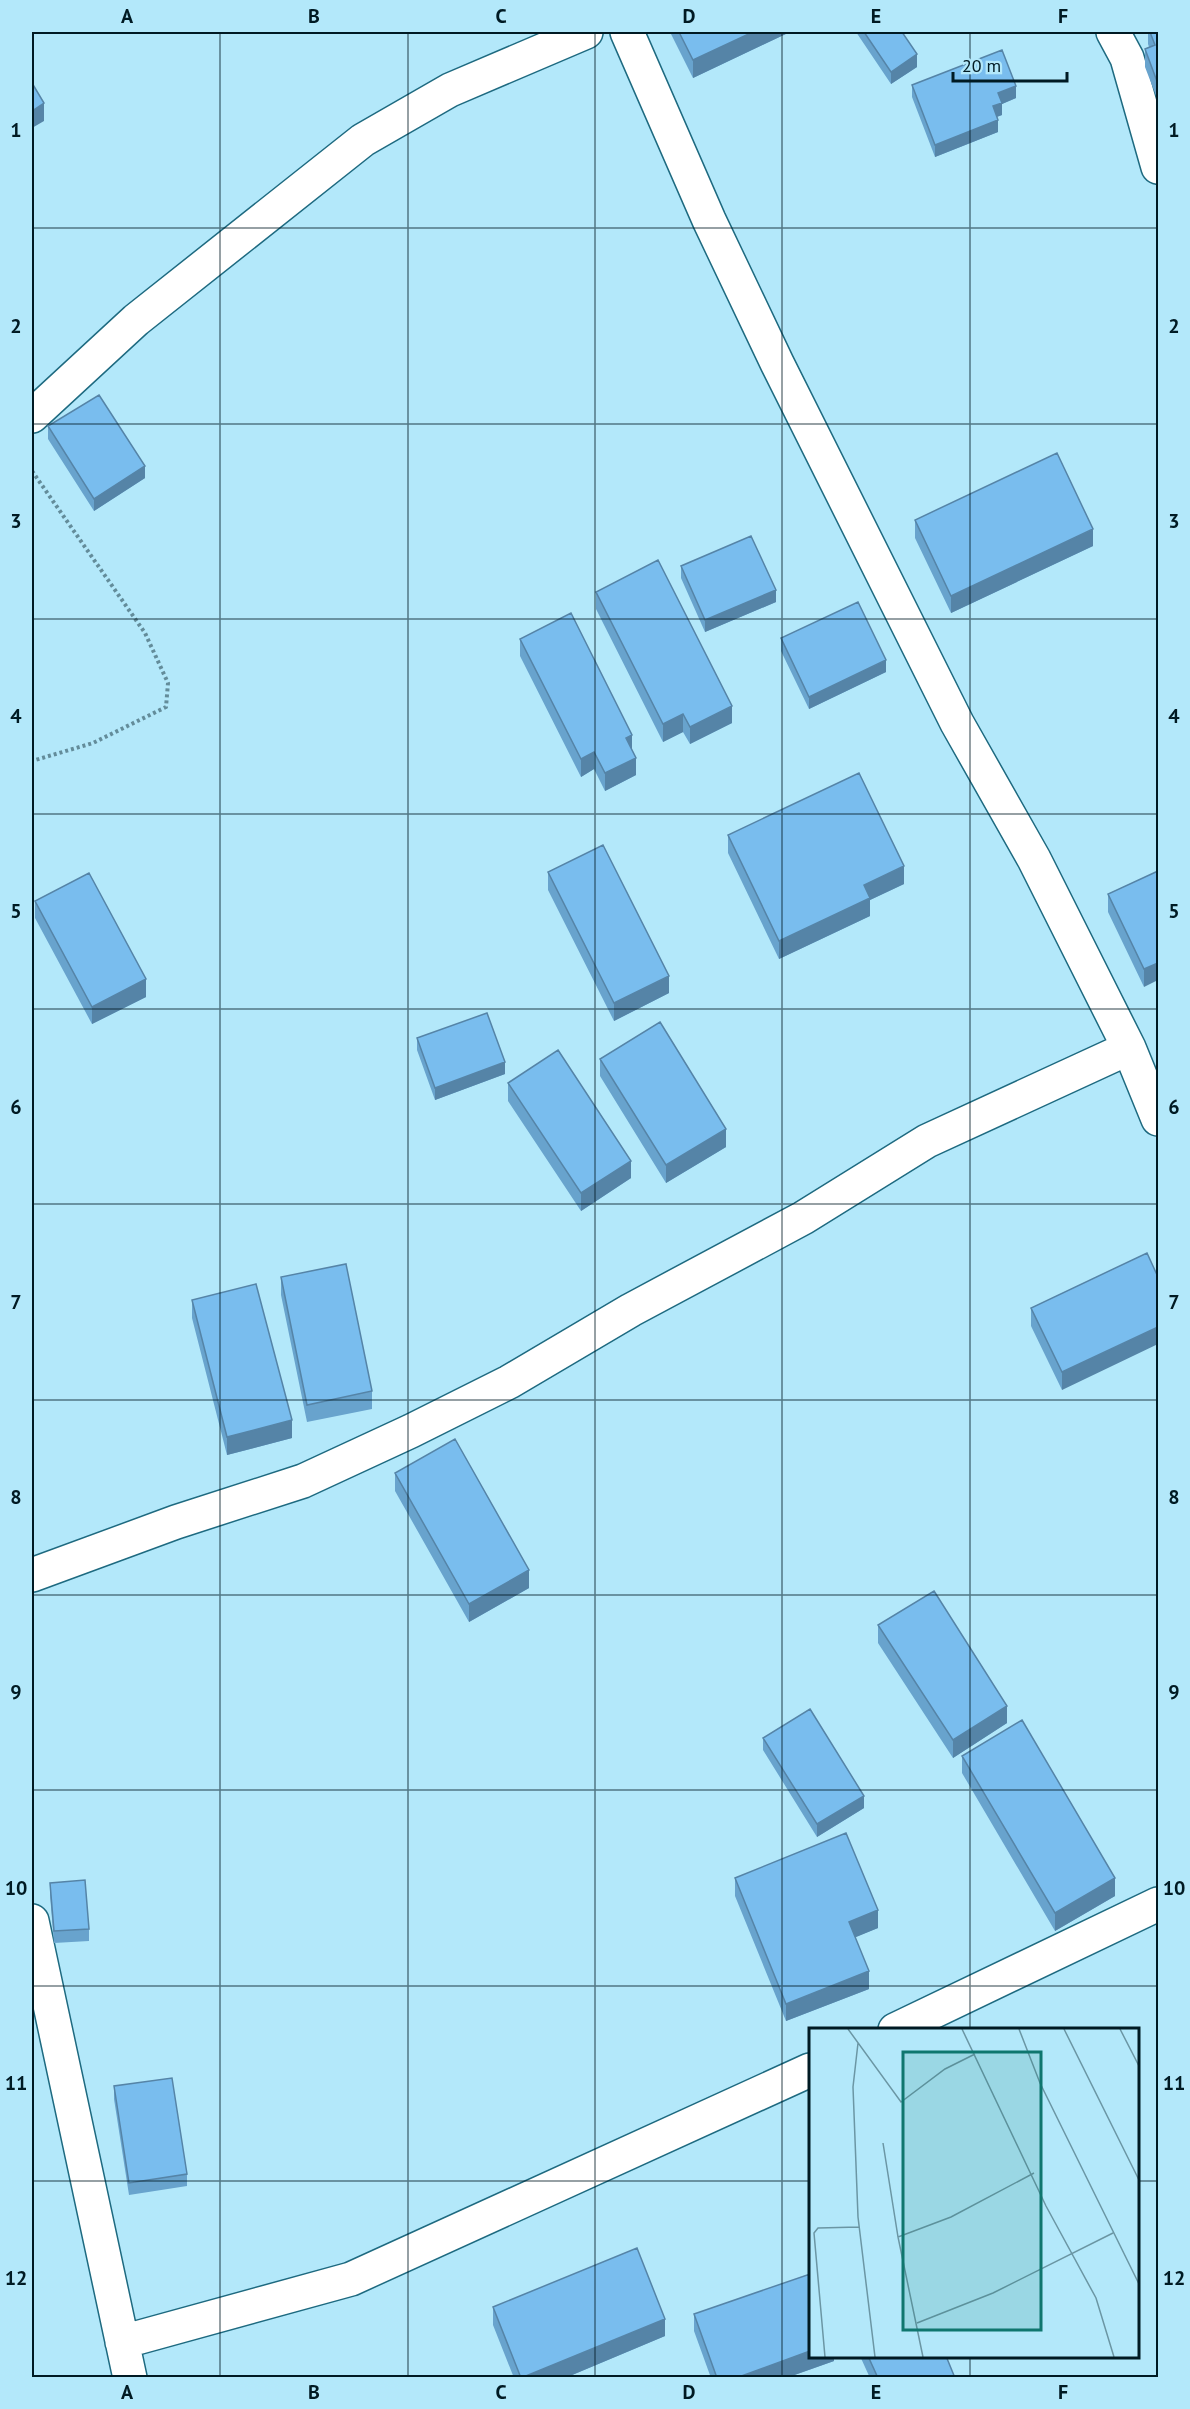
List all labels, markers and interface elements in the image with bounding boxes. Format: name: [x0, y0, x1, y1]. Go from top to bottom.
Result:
text: A: [121, 3, 134, 29]
text: B: [308, 3, 320, 29]
text: C: [495, 3, 507, 29]
text: D: [683, 3, 696, 29]
text: E: [871, 3, 881, 29]
text: F: [1058, 3, 1068, 29]
scale bar: [953, 45, 1067, 83]
text: 20 m: [962, 54, 1001, 77]
text: 1: [10, 117, 22, 143]
text: 1: [1168, 117, 1180, 143]
text: 2: [10, 313, 22, 339]
text: 2: [1168, 313, 1180, 339]
text: 3: [10, 508, 22, 534]
text: 3: [1168, 508, 1180, 534]
text: 4: [10, 703, 22, 729]
text: 4: [1168, 703, 1180, 729]
text: 5: [10, 898, 22, 924]
text: 5: [1168, 898, 1180, 924]
text: 6: [10, 1094, 22, 1120]
text: 6: [1168, 1094, 1180, 1120]
text: 7: [10, 1289, 22, 1315]
text: 7: [1168, 1289, 1180, 1315]
text: 8: [10, 1484, 22, 1510]
text: 8: [1168, 1484, 1180, 1510]
text: 9: [10, 1679, 22, 1705]
text: 9: [1168, 1679, 1180, 1705]
text: 10: [5, 1875, 27, 1901]
text: 10: [1163, 1875, 1185, 1901]
inset map: [809, 2028, 1139, 2358]
text: 11: [5, 2070, 27, 2096]
text: 11: [1163, 2070, 1185, 2096]
text: 12: [5, 2265, 27, 2291]
text: 12: [1163, 2265, 1185, 2291]
text: A: [121, 2379, 134, 2405]
text: B: [308, 2379, 320, 2405]
text: C: [495, 2379, 507, 2405]
text: D: [683, 2379, 696, 2405]
text: E: [871, 2379, 881, 2405]
text: F: [1058, 2379, 1068, 2405]

